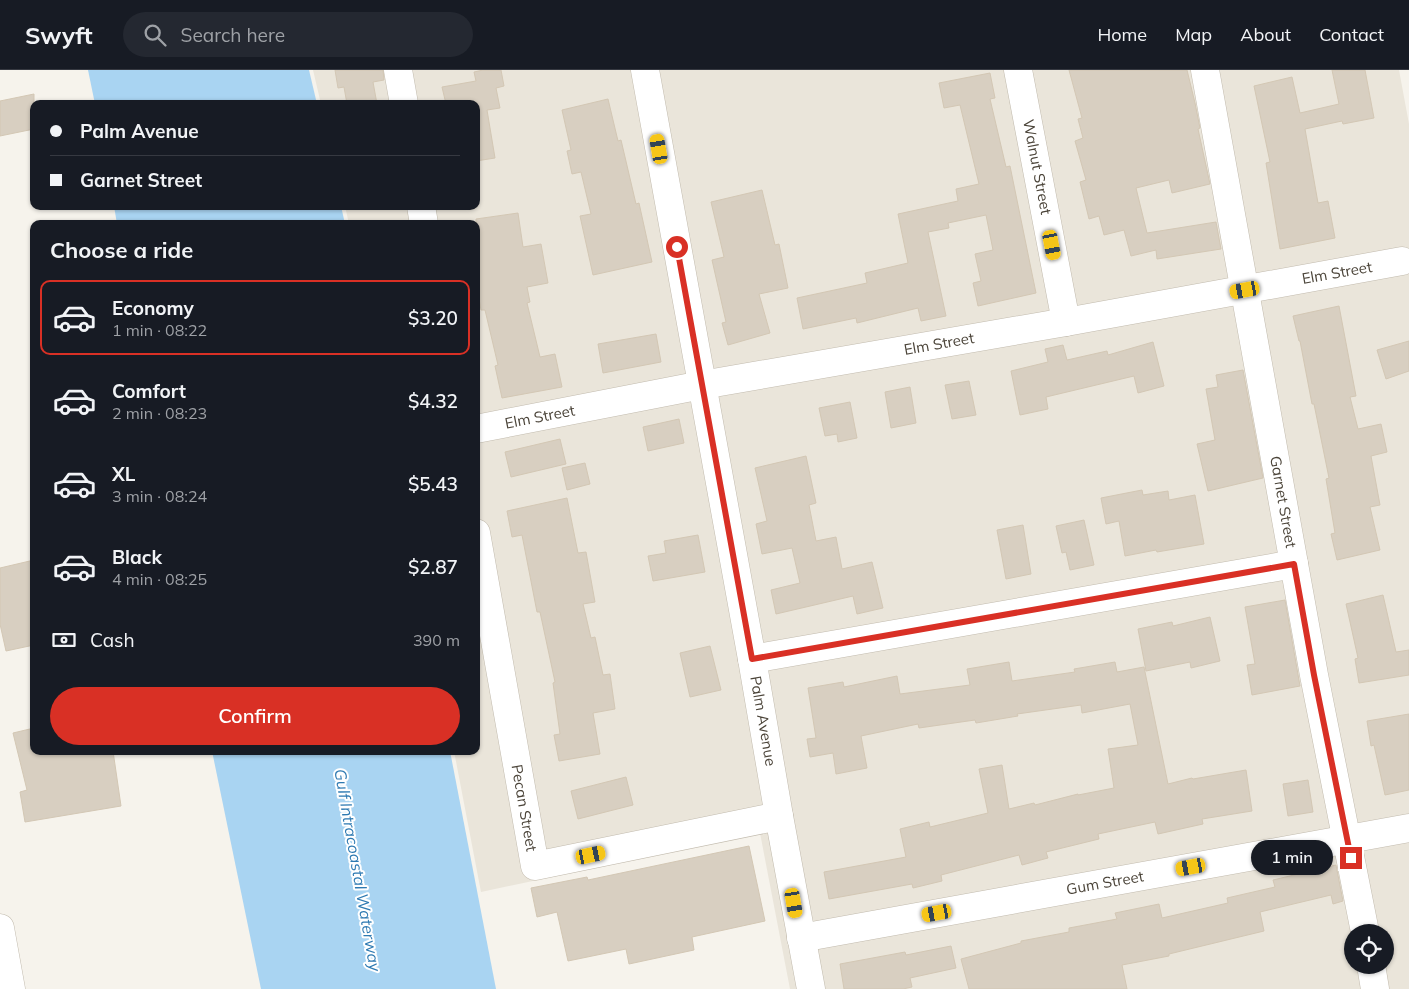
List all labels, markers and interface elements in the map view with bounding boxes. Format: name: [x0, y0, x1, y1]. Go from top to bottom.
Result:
search box: [123, 12, 473, 57]
text: Swyft: [25, 20, 93, 50]
icon: search: [141, 21, 169, 49]
text: Search here: [181, 23, 285, 47]
text: Home: [1097, 23, 1147, 46]
text: Map: [1175, 23, 1212, 46]
text: About: [1240, 23, 1291, 46]
text: Contact: [1319, 23, 1384, 46]
street label: Walnut Street: [1019, 118, 1056, 216]
text: Palm Avenue: [80, 119, 199, 143]
car: [649, 133, 668, 165]
text: Garnet Street: [80, 168, 202, 192]
car: [1041, 229, 1062, 261]
text: Choose a ride: [50, 236, 193, 264]
route start: [666, 236, 688, 258]
street label: Elm Street: [1300, 257, 1374, 288]
car: [1228, 280, 1261, 300]
icon: car: [52, 295, 97, 340]
text: Economy: [112, 296, 194, 320]
text: $3.20: [408, 306, 458, 330]
text: 1 min · 08:22: [112, 320, 207, 340]
street label: Elm Street: [902, 328, 976, 359]
icon: car: [52, 378, 97, 423]
text: Comfort: [112, 379, 186, 403]
text: $4.32: [408, 389, 458, 413]
street label: Elm Street: [503, 400, 577, 433]
text: 2 min · 08:23: [112, 403, 207, 423]
street label: Garnet Street: [1266, 454, 1301, 549]
icon: car: [52, 461, 97, 506]
text: XL: [112, 462, 135, 486]
text: $5.43: [408, 472, 458, 496]
text: 3 min · 08:24: [112, 486, 207, 506]
icon: car: [52, 544, 97, 589]
text: Black: [112, 545, 162, 569]
text: $2.87: [408, 555, 458, 579]
text: 4 min · 08:25: [112, 569, 207, 589]
icon: cash: [50, 626, 78, 654]
text: Cash: [90, 628, 135, 652]
text: 390 m: [413, 630, 460, 650]
street label: Palm Avenue: [746, 674, 781, 768]
button: Confirm: [50, 687, 460, 745]
street label: Pecan Street: [507, 763, 542, 853]
water label: Gulf Intracoastal Waterway: [330, 767, 386, 973]
callout: 1 min: [1251, 840, 1334, 876]
car: [574, 845, 607, 865]
text: 1 min: [1271, 847, 1313, 867]
route end: [1340, 847, 1362, 869]
car: [1174, 857, 1207, 877]
street label: Gum Street: [1065, 866, 1145, 899]
car: [784, 887, 803, 919]
car: [920, 903, 953, 923]
map controls: [1344, 924, 1394, 974]
button: locate: [1344, 924, 1394, 974]

